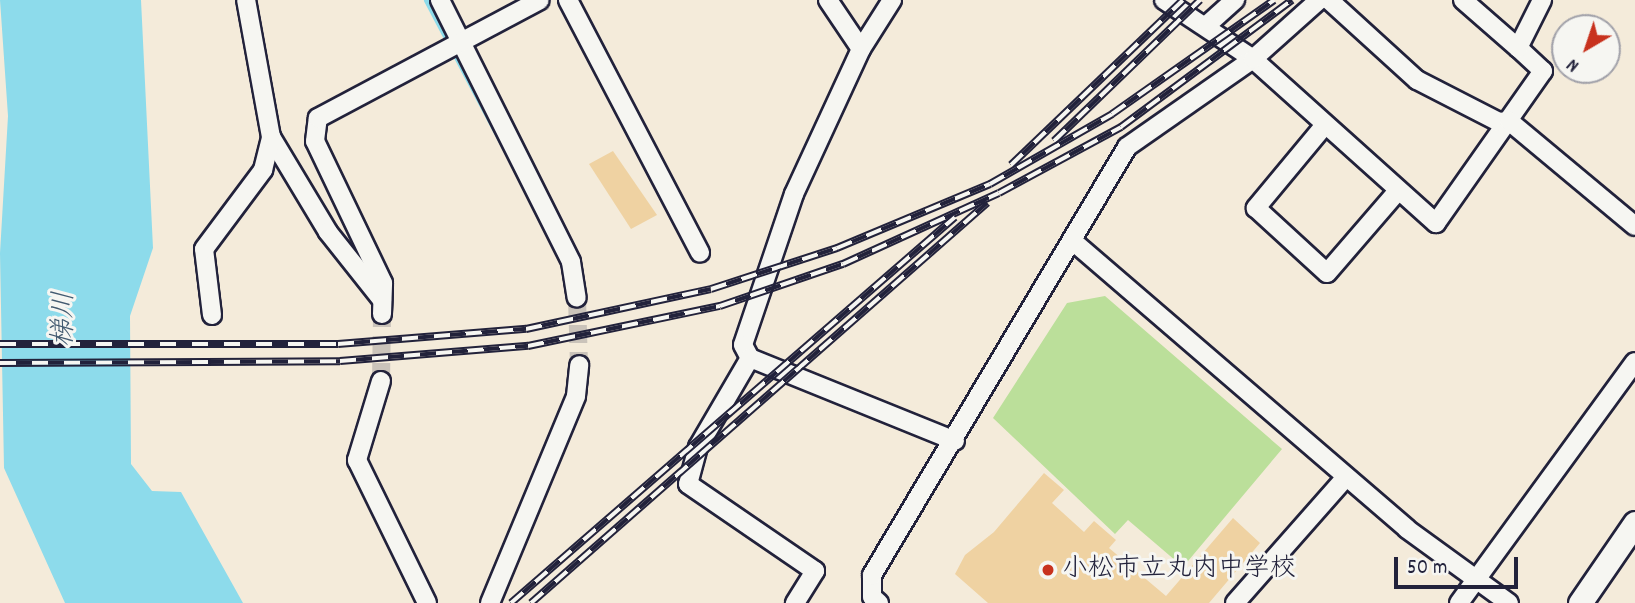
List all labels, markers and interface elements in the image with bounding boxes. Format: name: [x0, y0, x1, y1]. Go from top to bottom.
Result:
north arrow: [1551, 14, 1621, 84]
text: N: [1562, 51, 1586, 78]
water label: 梯川: [49, 291, 83, 347]
scale bar: [1397, 544, 1521, 588]
place label: 小松市立丸内中学校: [1062, 554, 1296, 586]
text: 50 m: [1407, 554, 1447, 584]
marker: 小松市立丸内中学校: [1040, 562, 1056, 578]

